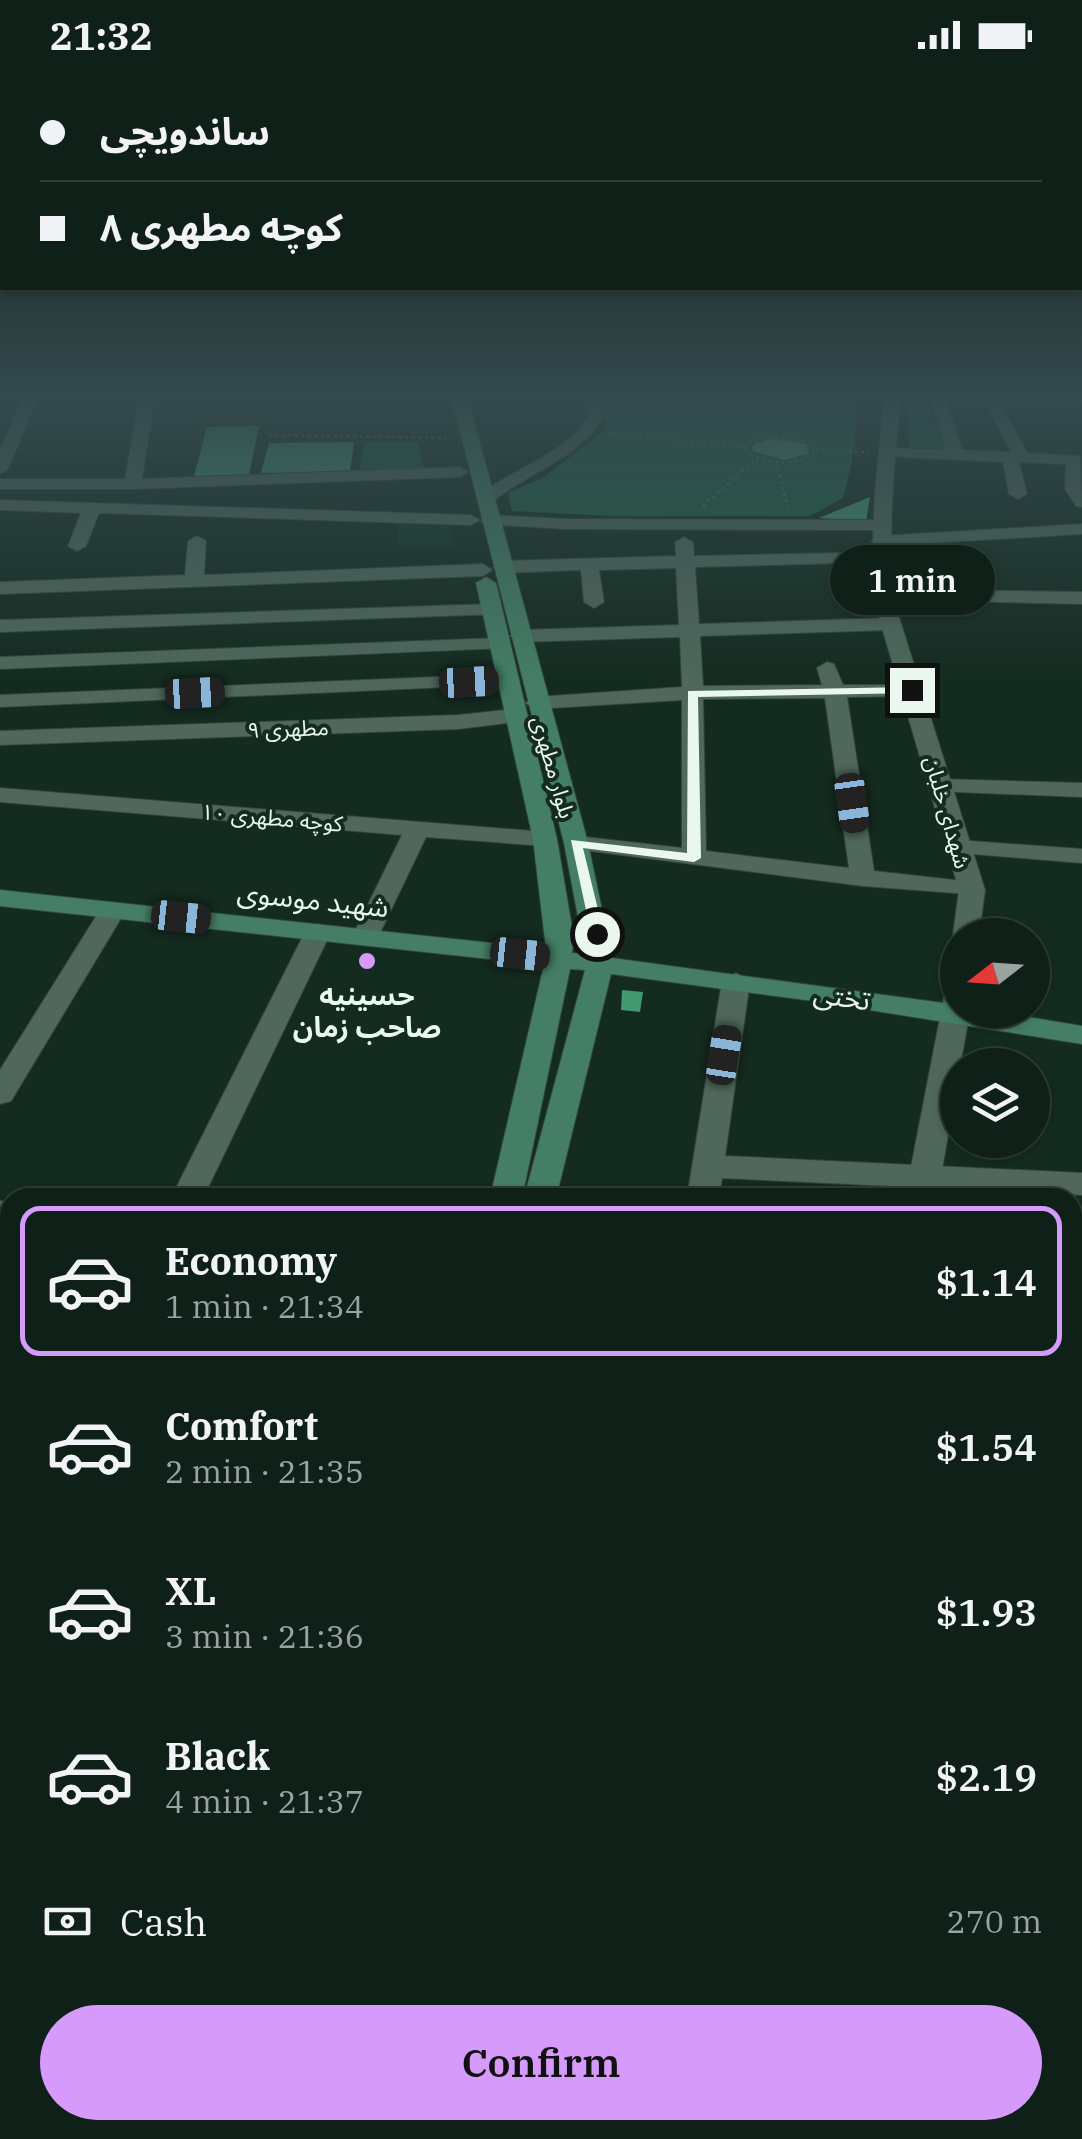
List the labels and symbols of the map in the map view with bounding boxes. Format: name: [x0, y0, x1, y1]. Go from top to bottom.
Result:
callout: 1 min: [830, 545, 994, 615]
car: [438, 665, 500, 699]
route end: [890, 668, 935, 713]
car: [164, 676, 226, 710]
street label: مطهری ۹: [247, 712, 329, 744]
street label: بلوار مطهری: [526, 712, 582, 822]
street label: شهدای خلبان: [918, 752, 978, 872]
car: [833, 771, 871, 835]
street label: کوچه مطهری ۱۰: [200, 796, 345, 839]
street label: شهید موسوی: [235, 873, 391, 925]
car: [150, 899, 212, 935]
route start: [575, 912, 620, 957]
north arrow: [940, 918, 1050, 1028]
car: [489, 936, 551, 972]
marker: حسینیه صاحب زمان: [356, 950, 378, 972]
street label: تختی: [811, 974, 873, 1018]
place label: حسینیه صاحب زمان: [293, 976, 441, 1045]
car: [704, 1023, 744, 1087]

